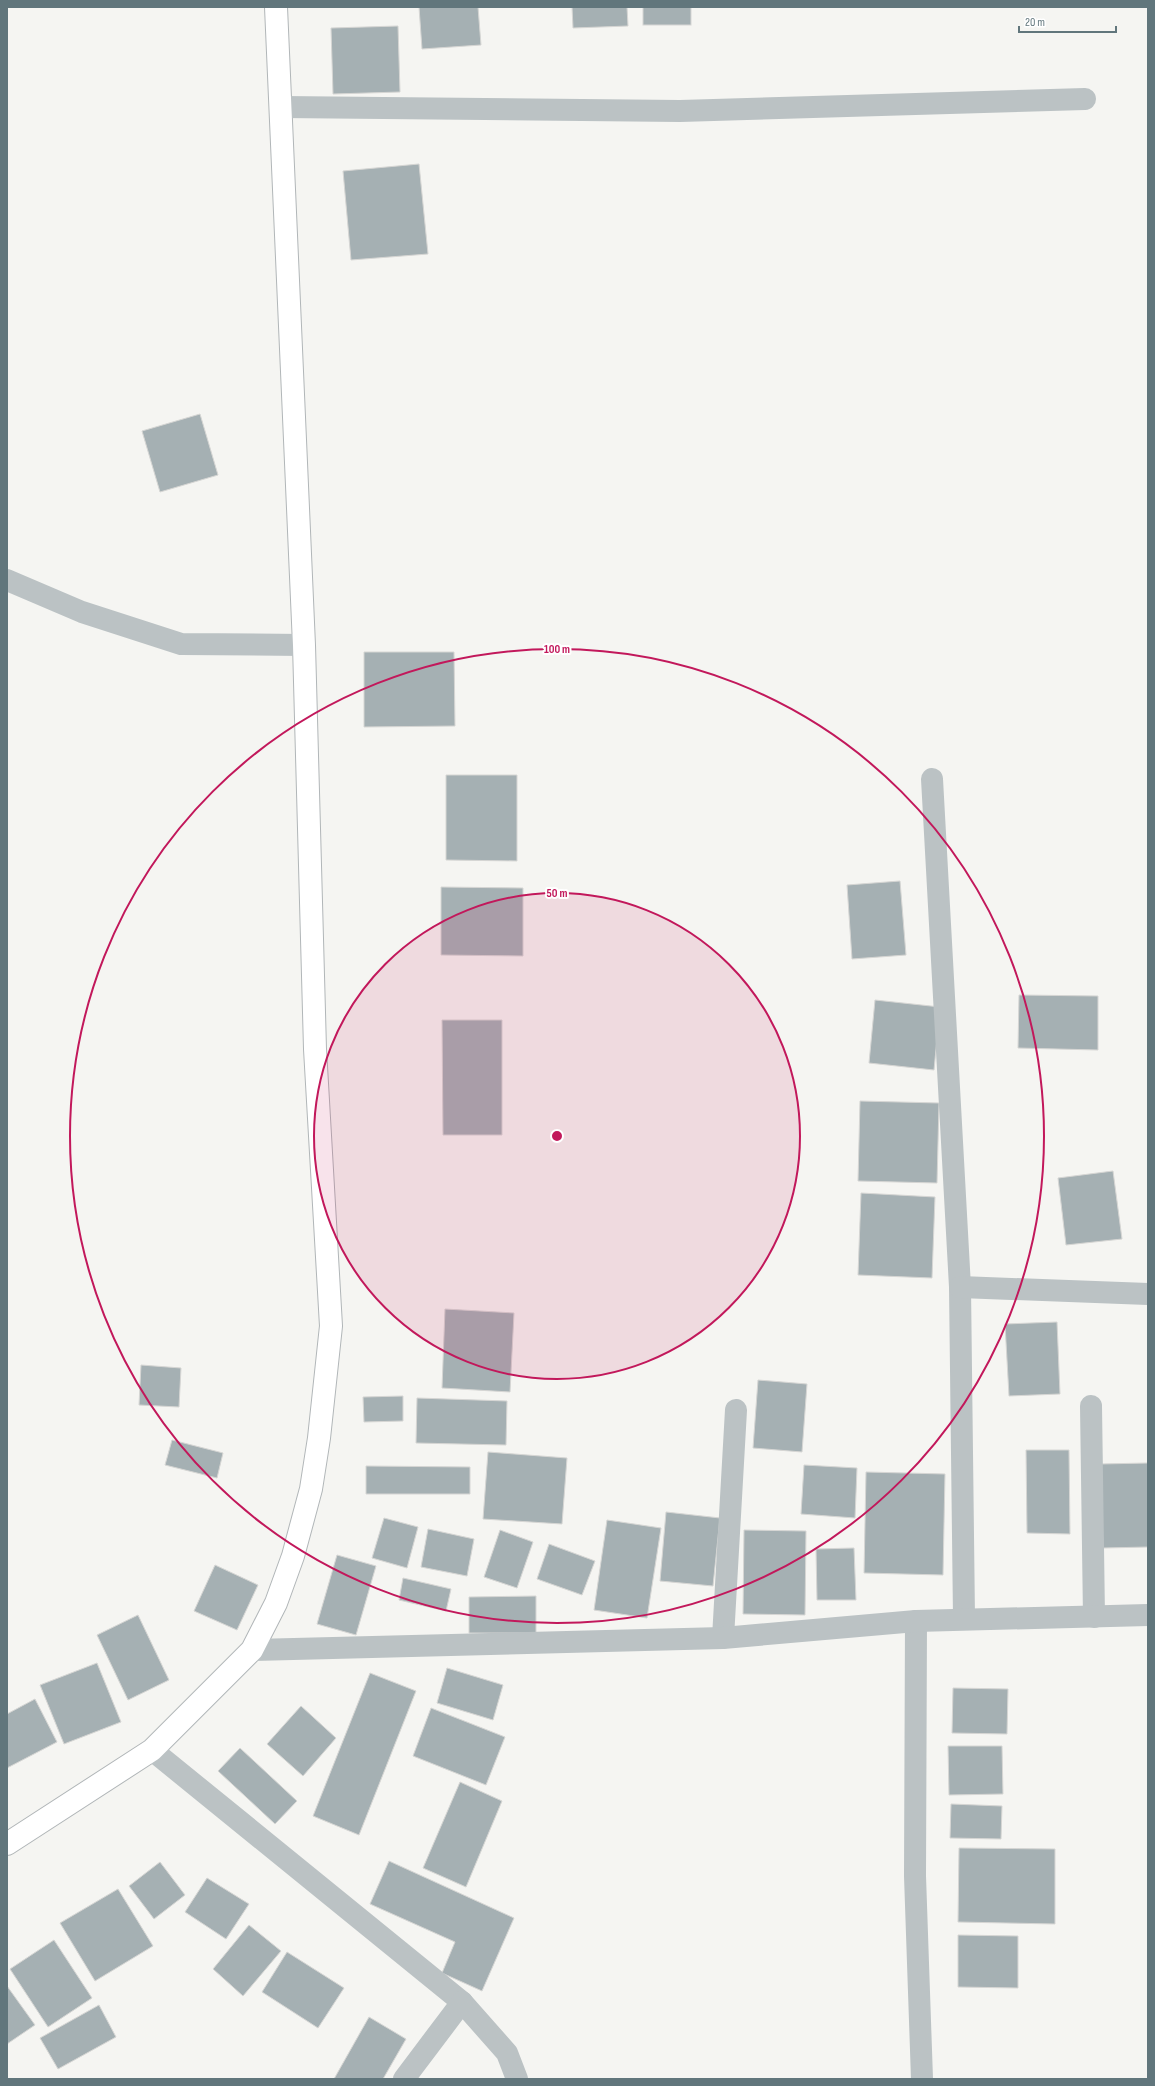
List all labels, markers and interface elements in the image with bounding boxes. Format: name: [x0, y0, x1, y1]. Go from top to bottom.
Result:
scale bar: [1019, 8, 1116, 34]
text: 20 m: [1025, 15, 1045, 30]
text: 100 m: [544, 642, 570, 657]
text: 50 m: [547, 886, 567, 901]
centre of rings: [550, 1129, 564, 1143]

